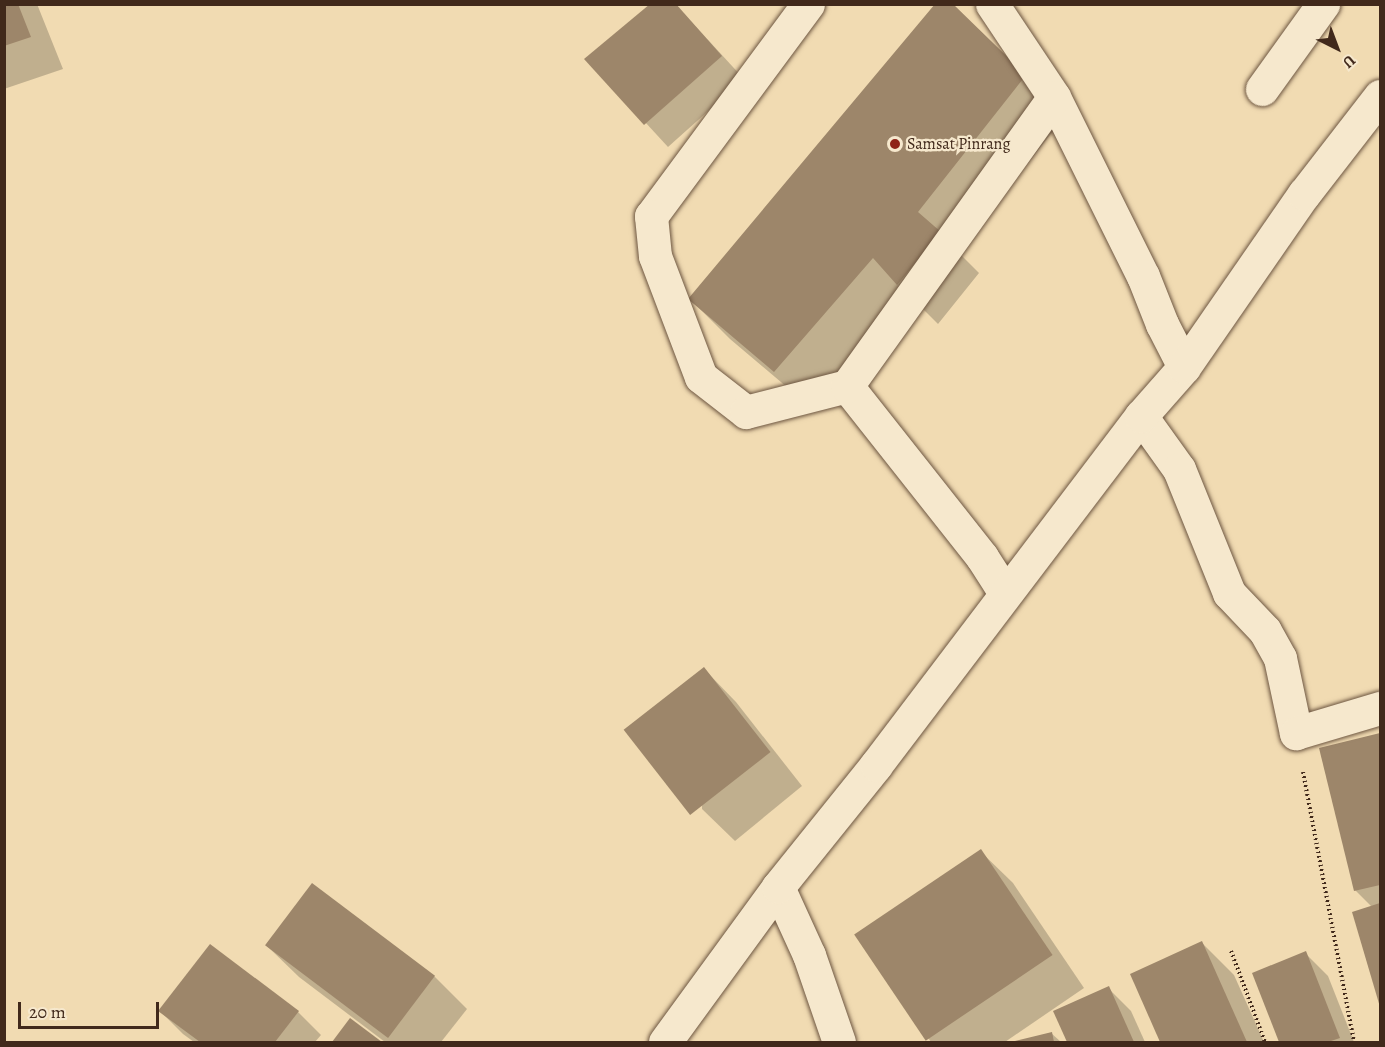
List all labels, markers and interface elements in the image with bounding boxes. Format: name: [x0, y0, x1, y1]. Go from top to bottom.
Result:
north arrow: [1307, 18, 1367, 78]
text: U: [1338, 50, 1360, 73]
place label: Samsat Pinrang: [907, 134, 1010, 154]
marker: Samsat Pinrang: [888, 137, 902, 151]
scale bar: [21, 990, 162, 1028]
text: 20 m: [29, 1000, 66, 1024]

